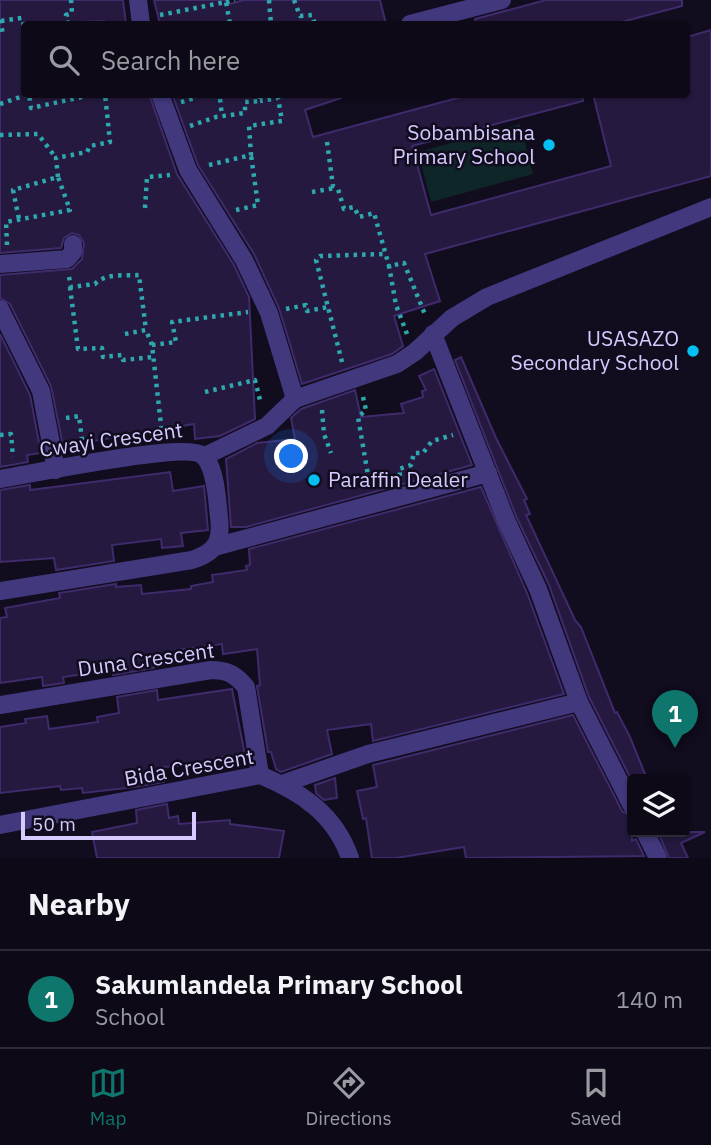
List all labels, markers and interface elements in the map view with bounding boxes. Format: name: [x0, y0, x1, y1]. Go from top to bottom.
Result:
search box: [21, 21, 690, 98]
icon: search: [45, 41, 83, 79]
text: Search here: [101, 43, 240, 77]
place label: Sobambisana Primary School: [393, 118, 535, 170]
marker: Sobambisana Primary School: [541, 137, 557, 153]
place label: USASAZO Secondary School: [510, 324, 679, 376]
marker: USASAZO Secondary School: [685, 343, 701, 359]
street label: Cwayi Crescent: [37, 415, 184, 463]
your location: [274, 439, 308, 473]
place label: Paraffin Dealer: [328, 465, 468, 493]
marker: Paraffin Dealer: [306, 472, 322, 488]
street label: Duna Crescent: [76, 636, 216, 682]
pin: 1: [652, 690, 698, 748]
street label: Bida Crescent: [122, 742, 256, 792]
map controls: [627, 774, 690, 837]
button: layers: [627, 774, 690, 837]
scale bar: [21, 809, 196, 841]
text: 50 m: [32, 812, 76, 836]
text: Nearby: [28, 884, 130, 923]
text: Sakumlandela Primary School: [95, 967, 463, 1001]
text: 1: [44, 984, 58, 1014]
text: 140 m: [616, 984, 683, 1014]
text: School: [95, 1001, 165, 1031]
tab: Map: [89, 1064, 127, 1130]
tab: Directions: [305, 1064, 392, 1130]
tab: Saved: [570, 1064, 622, 1130]

